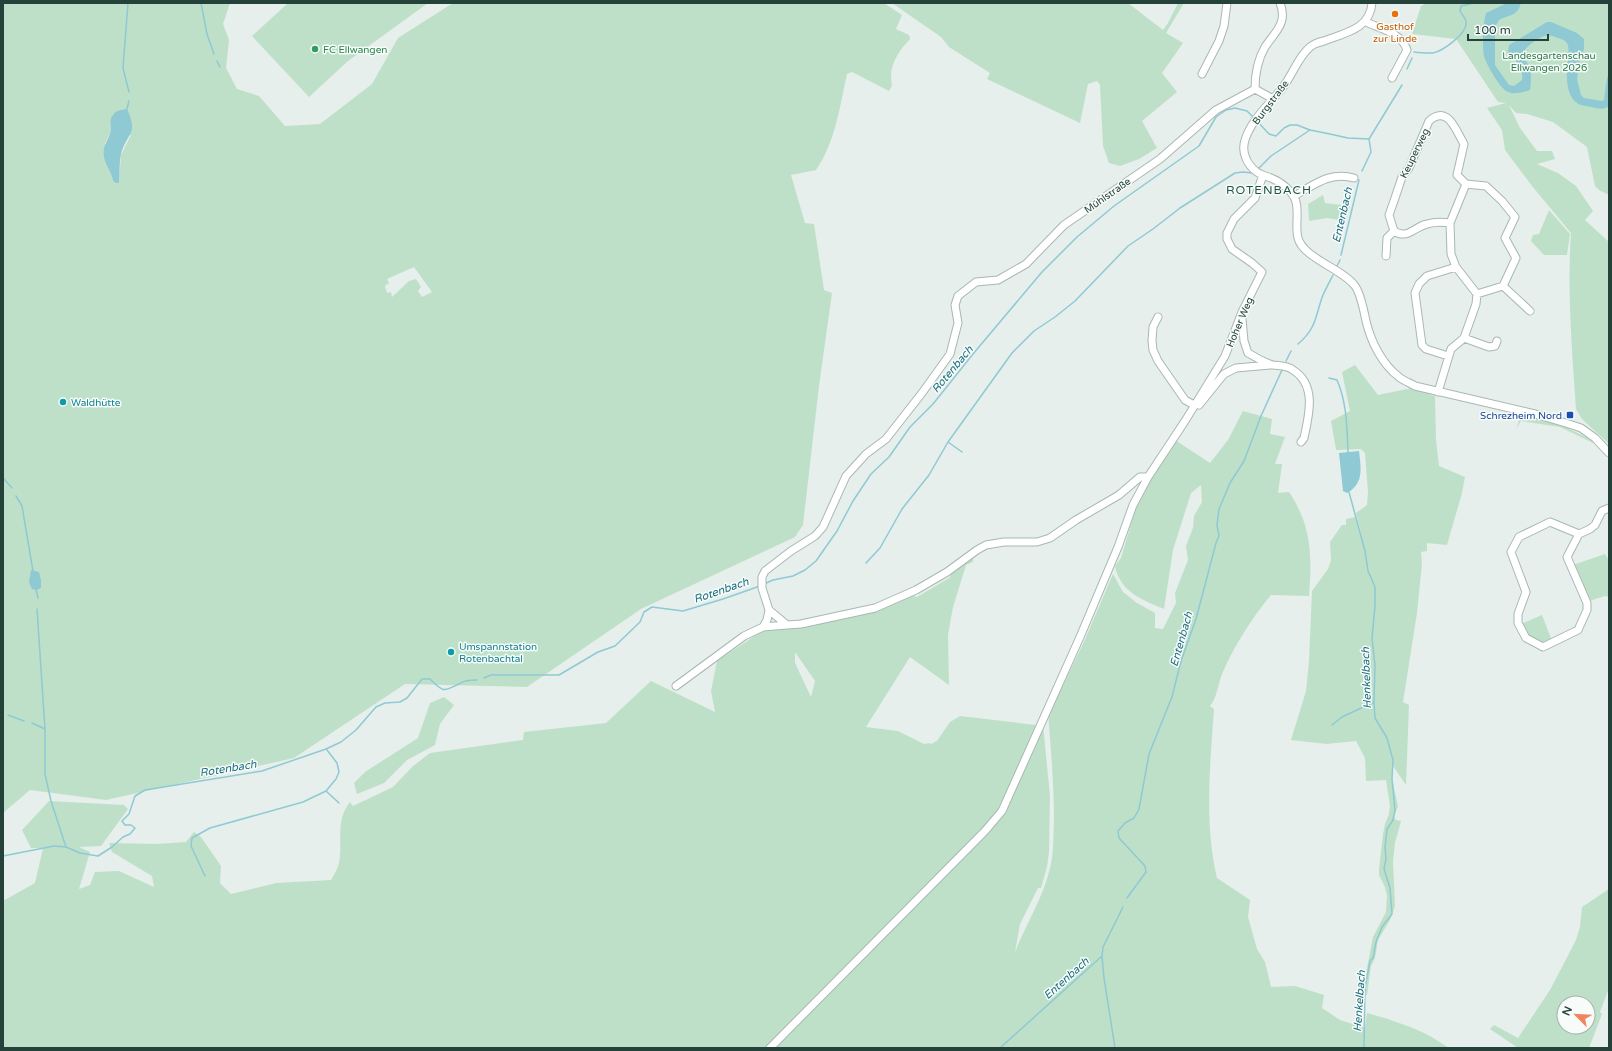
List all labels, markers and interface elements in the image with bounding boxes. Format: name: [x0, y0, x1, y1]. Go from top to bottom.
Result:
marker: Gasthof zur Linde: [1390, 9, 1400, 19]
scale bar: [1468, 16, 1548, 42]
place label: Gasthof zur Linde: [1373, 21, 1417, 45]
text: 100 m: [1474, 23, 1511, 37]
marker: FC Ellwangen: [310, 44, 320, 54]
place label: FC Ellwangen: [323, 44, 387, 56]
park label: Landesgartenschau Ellwangen 2026: [1502, 50, 1596, 74]
street label: Burgstraße: [1250, 78, 1292, 127]
street label: Keuperweg: [1398, 127, 1432, 180]
street label: Mühlstraße: [1082, 175, 1133, 216]
district label: ROTENBACH: [1226, 183, 1312, 197]
water label: Entenbach: [1330, 186, 1355, 244]
street label: Hoher Weg: [1224, 296, 1256, 349]
water label: Rotenbach: [929, 343, 976, 395]
marker: Waldhütte: [58, 397, 68, 407]
place label: Waldhütte: [71, 397, 121, 409]
place label: Schrezheim Nord: [1480, 410, 1562, 422]
marker: Schrezheim Nord: [1565, 410, 1575, 420]
water label: Rotenbach: [692, 575, 751, 606]
water label: Entenbach: [1167, 610, 1196, 668]
place label: Umspannstation Rotenbachtal: [459, 641, 537, 665]
marker: Umspannstation Rotenbachtal: [446, 647, 456, 657]
water label: Henkelbach: [1359, 647, 1374, 709]
water label: Rotenbach: [199, 758, 258, 779]
water label: Entenbach: [1041, 955, 1092, 1002]
water label: Henkelbach: [1351, 970, 1368, 1032]
north arrow: [1556, 995, 1596, 1035]
text: N: [1560, 1004, 1575, 1018]

